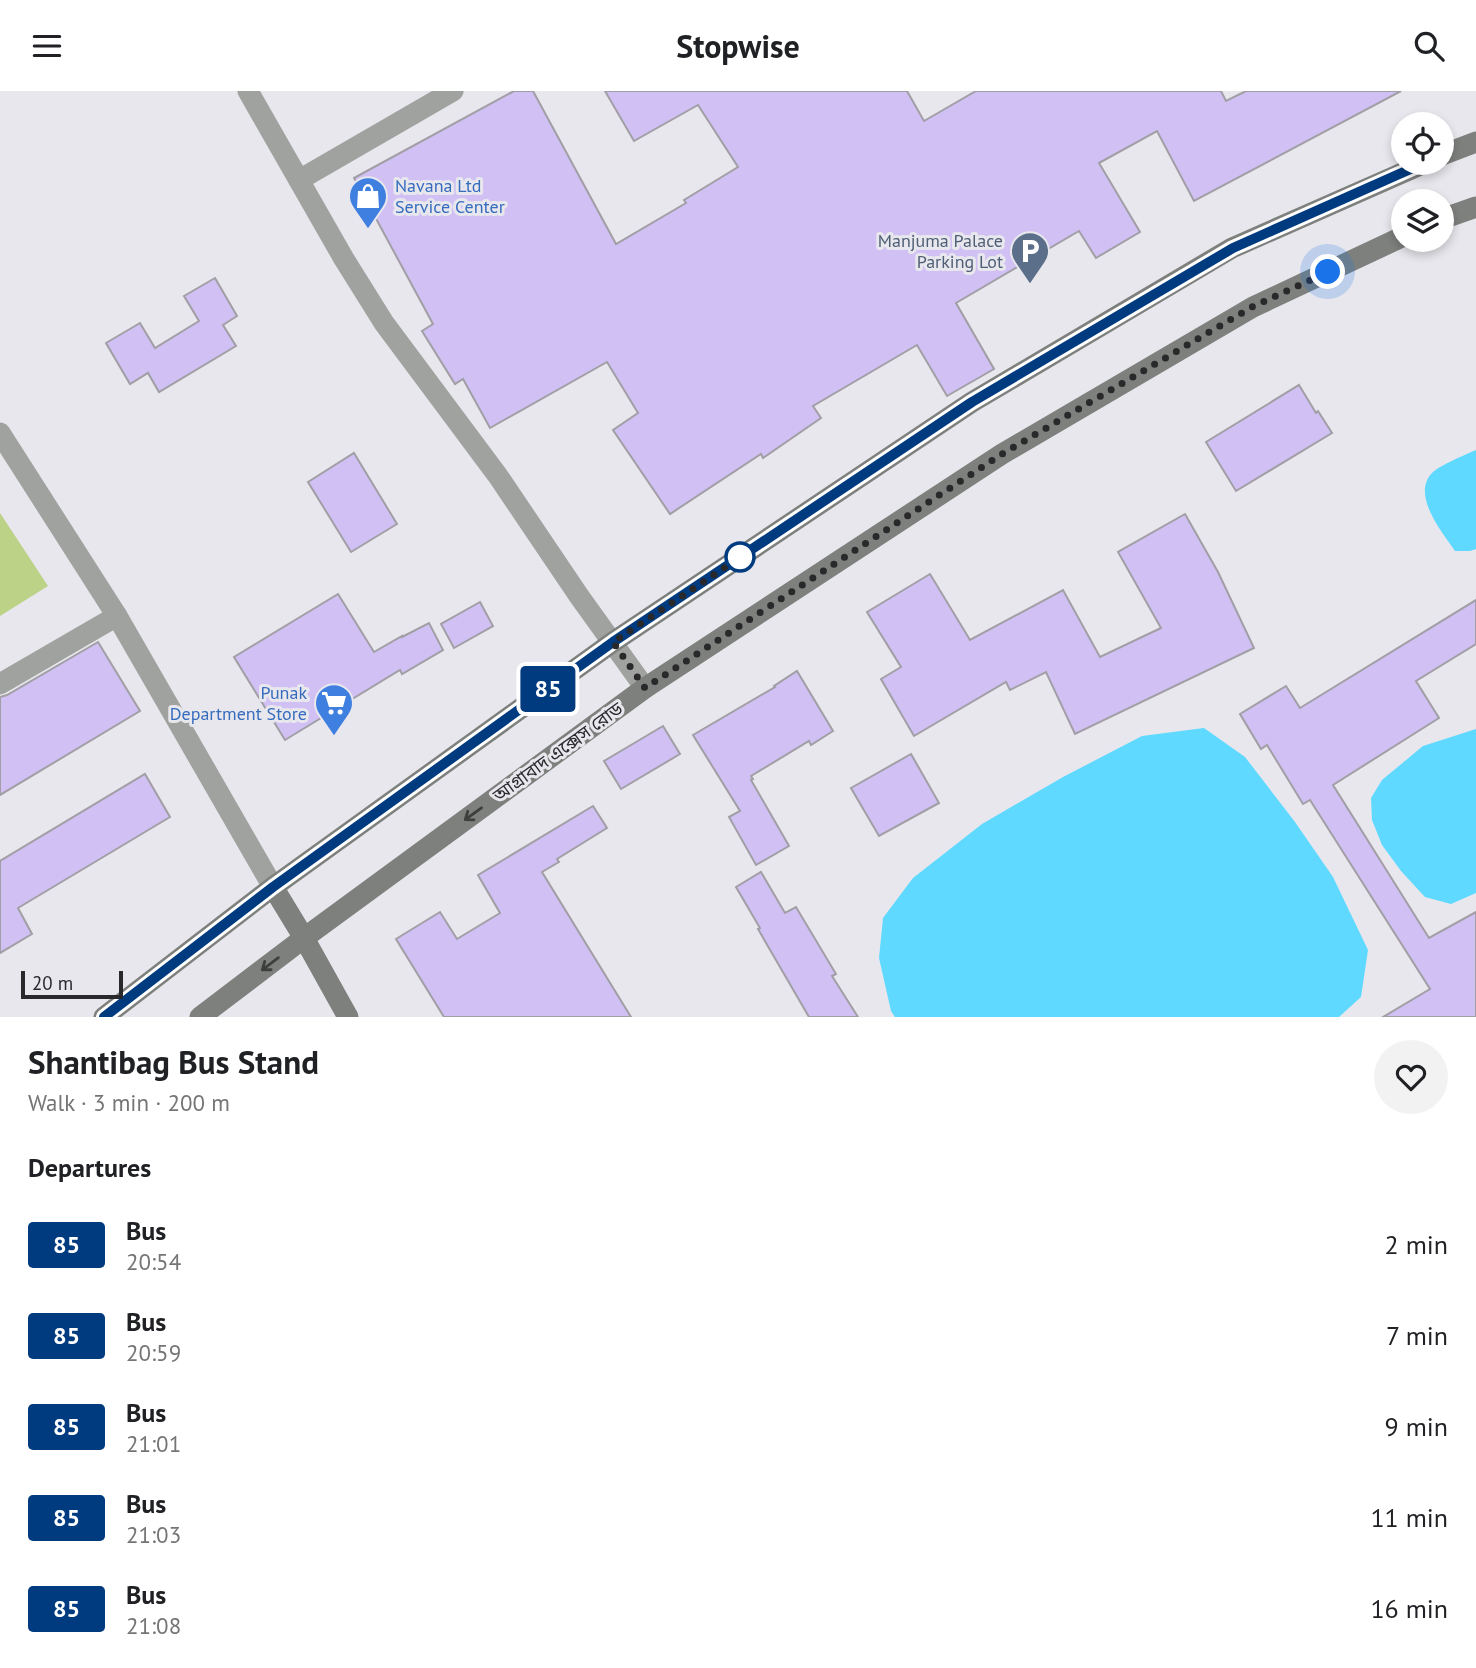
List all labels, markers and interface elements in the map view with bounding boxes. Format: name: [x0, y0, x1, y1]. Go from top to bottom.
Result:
text: Stopwise: [676, 25, 800, 67]
icon: menu: [28, 27, 66, 65]
icon: search: [1410, 27, 1448, 65]
map controls: [1391, 112, 1454, 252]
button: locate: [1391, 112, 1454, 175]
place label: Navana Ltd Service Center: [395, 174, 505, 218]
shop icon: Navana Ltd Service Center: [347, 175, 389, 230]
button: layers: [1391, 189, 1454, 252]
place label: Manjuma Palace Parking Lot: [878, 229, 1003, 273]
parking icon: Manjuma Palace Parking Lot: [1009, 230, 1051, 285]
your location: [1310, 254, 1345, 289]
unlabelled marker: [725, 542, 755, 572]
line badge: 85: [516, 666, 580, 712]
text: 85: [534, 673, 562, 704]
place label: Punak Department Store: [170, 681, 307, 725]
supermarket icon: Punak Department Store: [313, 682, 355, 737]
street label: আগ্রাবাদ এক্সেস রোড: [487, 697, 627, 807]
one-way arrow: [464, 807, 483, 821]
one-way arrow: [261, 956, 280, 971]
scale bar: [21, 968, 122, 1000]
text: 20 m: [32, 971, 73, 995]
text: Shantibag Bus Stand: [28, 1040, 319, 1083]
button: heart: [1374, 1040, 1448, 1114]
text: Walk · 3 min · 200 m: [28, 1088, 230, 1117]
text: Departures: [28, 1151, 151, 1184]
text: Bus: [126, 1214, 166, 1247]
text: 2 min: [1385, 1228, 1448, 1261]
text: 85: [53, 1229, 80, 1260]
text: 20:54: [126, 1247, 181, 1276]
text: Bus: [126, 1305, 166, 1338]
text: 7 min: [1386, 1319, 1448, 1352]
text: 85: [53, 1320, 80, 1351]
text: 20:59: [126, 1338, 181, 1367]
text: Bus: [126, 1396, 166, 1429]
text: 9 min: [1385, 1410, 1448, 1443]
text: 85: [53, 1411, 80, 1442]
text: 21:01: [126, 1429, 181, 1458]
text: Bus: [126, 1487, 166, 1520]
text: 11 min: [1370, 1501, 1448, 1534]
text: 85: [53, 1502, 80, 1533]
text: 21:03: [126, 1520, 181, 1549]
text: Bus: [126, 1578, 166, 1611]
text: 16 min: [1370, 1592, 1448, 1625]
text: 85: [53, 1593, 80, 1624]
text: 21:08: [126, 1611, 181, 1640]

